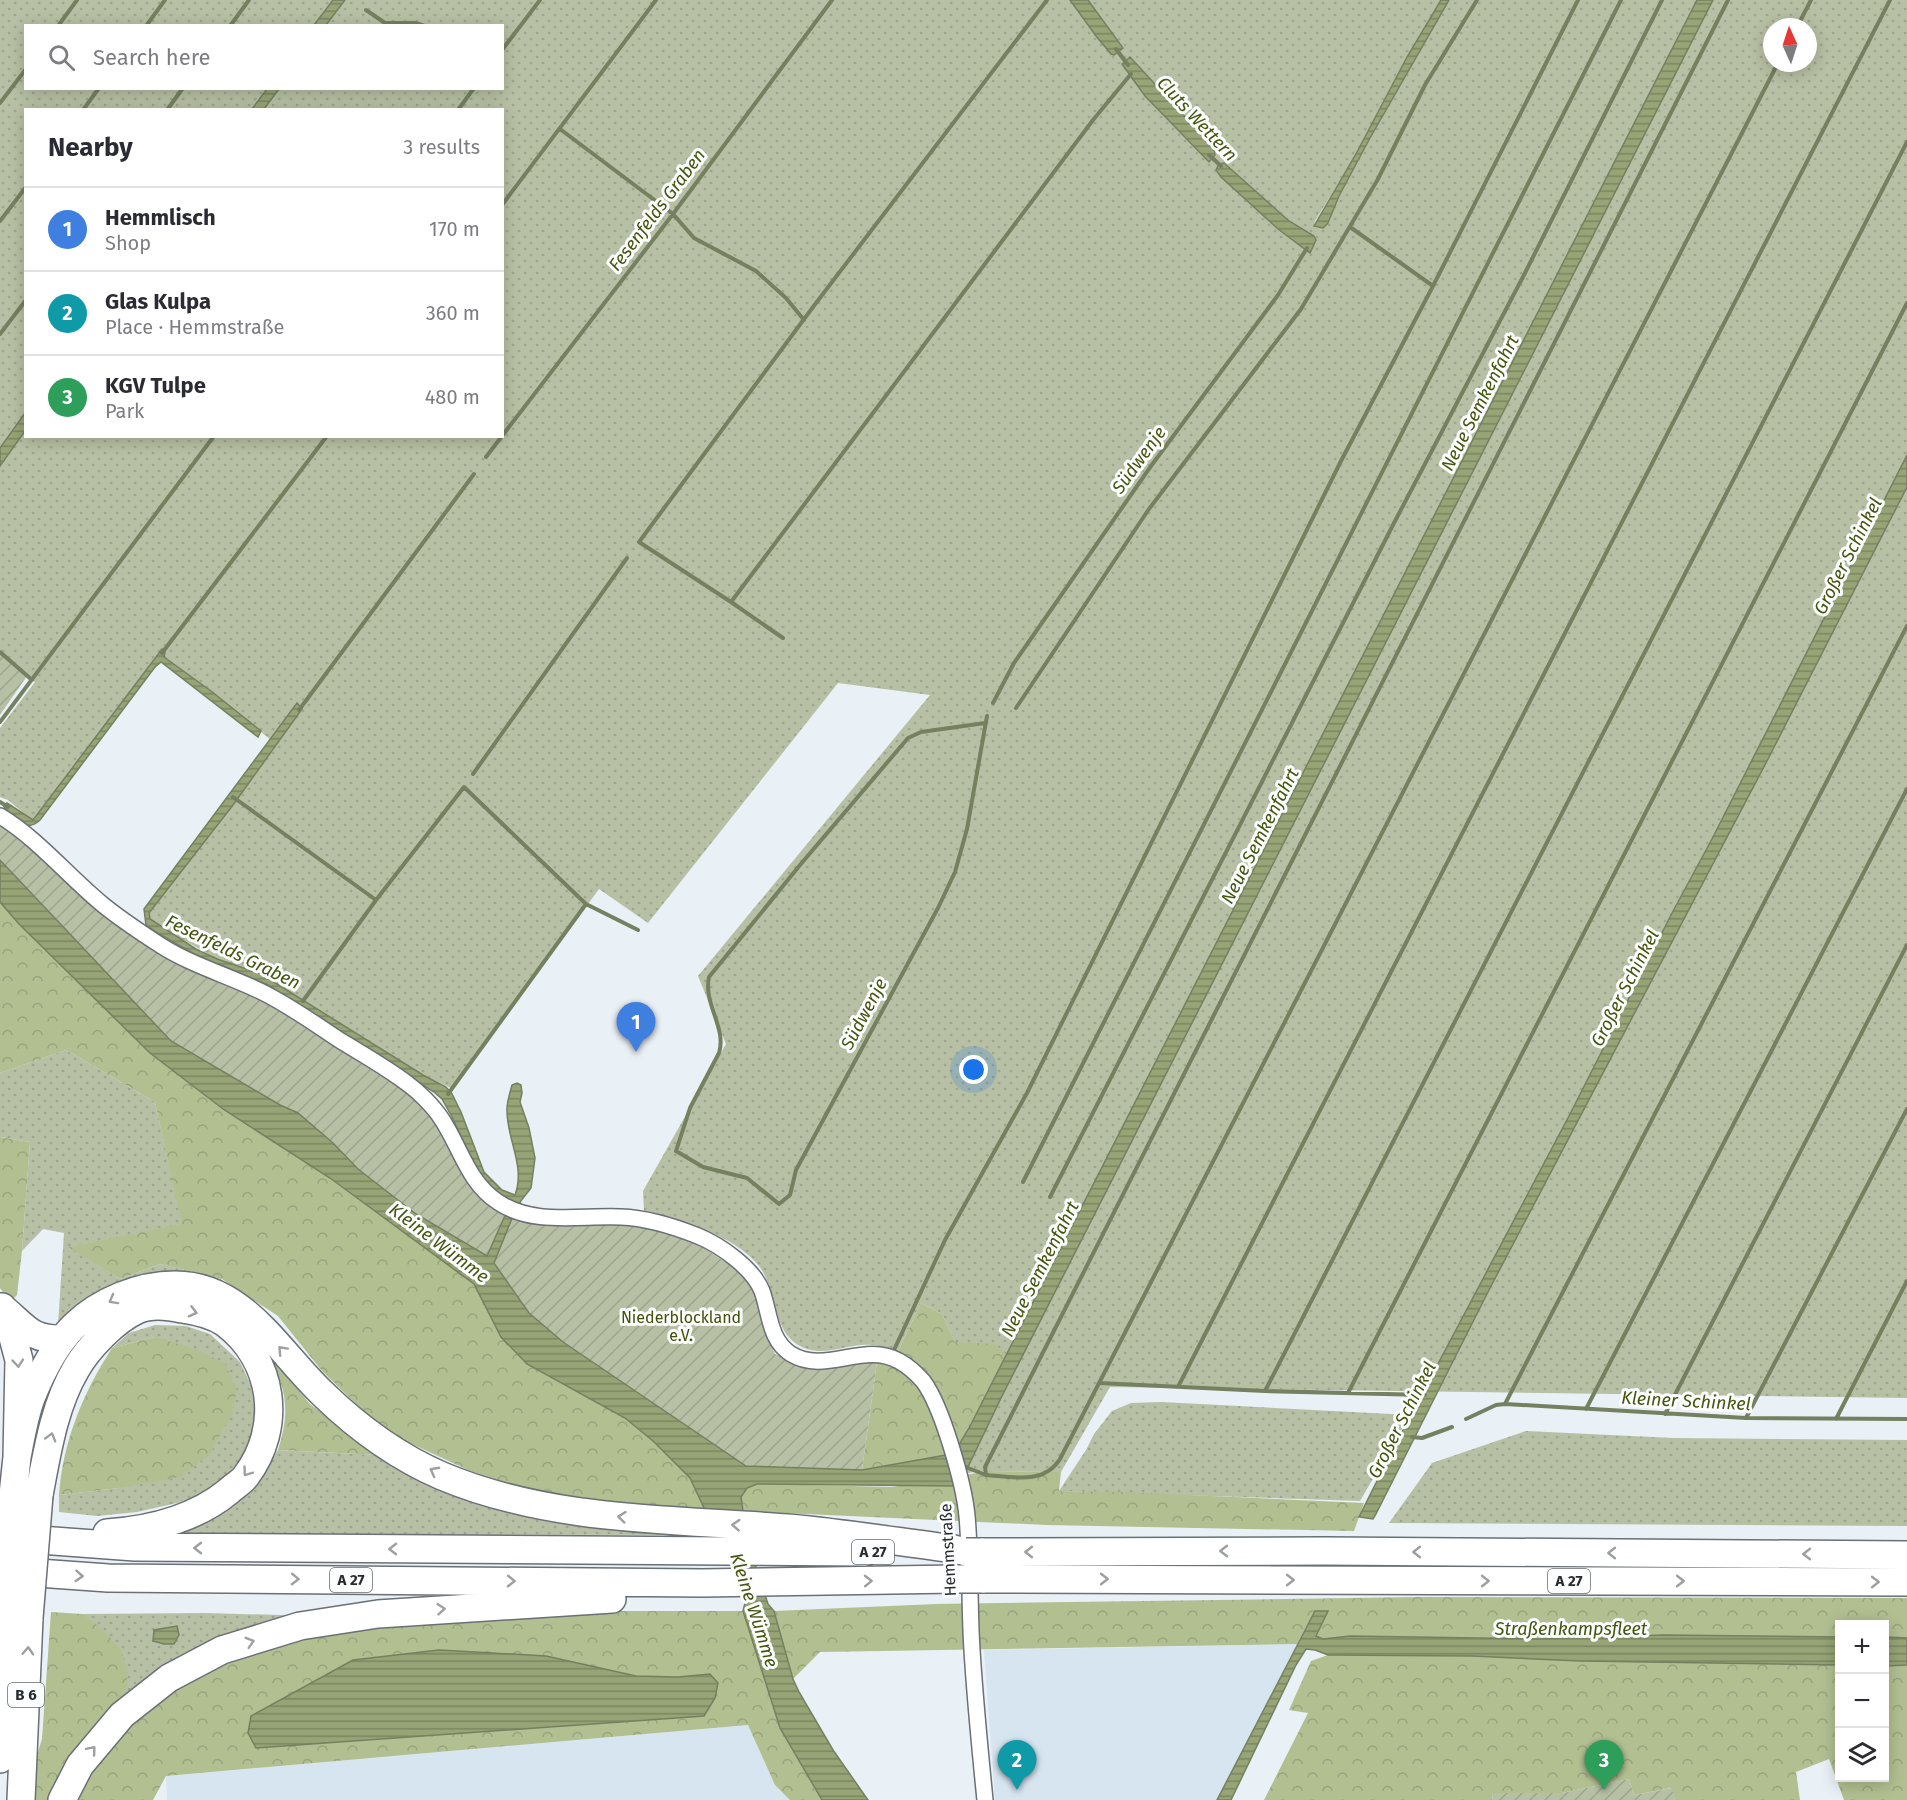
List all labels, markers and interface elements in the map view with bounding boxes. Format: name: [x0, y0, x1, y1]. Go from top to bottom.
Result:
north arrow: [1763, 18, 1817, 72]
search box: [24, 24, 504, 90]
icon: search: [45, 41, 78, 74]
text: Search here: [93, 44, 211, 71]
water label: Cluts Wettern: [1152, 72, 1242, 166]
text: Nearby: [48, 132, 133, 163]
text: 3 results: [403, 135, 480, 159]
water label: Fesenfelds Graben: [604, 145, 710, 275]
text: Hemmlisch: [105, 204, 216, 231]
text: 1: [63, 217, 72, 241]
text: 170 m: [429, 217, 480, 241]
text: Shop: [105, 231, 151, 255]
text: Glas Kulpa: [105, 288, 211, 315]
text: 2: [62, 301, 73, 325]
text: 360 m: [426, 301, 480, 325]
text: Place · Hemmstraße: [105, 315, 285, 339]
water label: Neue Semkenfahrt: [1436, 331, 1524, 475]
text: KGV Tulpe: [105, 372, 206, 399]
text: 3: [62, 385, 73, 409]
text: 480 m: [425, 385, 480, 409]
text: Park: [105, 399, 144, 423]
water label: Südwenje: [1107, 422, 1171, 499]
water label: Großer Schinkel: [1809, 494, 1887, 618]
water label: Neue Semkenfahrt: [1216, 764, 1304, 908]
water label: Fesenfelds Graben: [162, 910, 304, 994]
water label: Großer Schinkel: [1586, 926, 1664, 1050]
water label: Südwenje: [836, 975, 892, 1054]
pin: 1: [616, 1002, 656, 1052]
your location: [959, 1055, 988, 1084]
water label: Neue Semkenfahrt: [996, 1197, 1084, 1341]
water label: Kleine Wümme: [385, 1198, 493, 1288]
one-way arrow: [109, 1293, 119, 1304]
one-way arrow: [188, 1304, 198, 1317]
park label: Niederblockland e.V.: [621, 1308, 741, 1345]
one-way arrow: [279, 1347, 290, 1358]
water label: Großer Schinkel: [1363, 1358, 1441, 1482]
one-way arrow: [11, 1359, 24, 1368]
water label: Kleiner Schinkel: [1621, 1387, 1751, 1415]
one-way arrow: [44, 1432, 56, 1443]
one-way arrow: [243, 1466, 254, 1477]
one-way arrow: [429, 1467, 440, 1478]
street label: Hemmstraße: [936, 1503, 960, 1597]
one-way arrow: [617, 1511, 627, 1524]
one-way arrow: [731, 1519, 740, 1532]
road number: A 27: [852, 1540, 894, 1564]
one-way arrow: [193, 1542, 202, 1554]
one-way arrow: [388, 1543, 397, 1555]
one-way arrow: [1220, 1545, 1229, 1557]
one-way arrow: [1025, 1546, 1034, 1558]
one-way arrow: [1412, 1546, 1421, 1558]
one-way arrow: [1607, 1547, 1616, 1559]
one-way arrow: [1802, 1548, 1811, 1560]
water label: Kleine Wümme: [725, 1550, 783, 1670]
road number: A 27: [330, 1568, 372, 1592]
one-way arrow: [75, 1569, 84, 1582]
road number: A 27: [1548, 1569, 1590, 1593]
one-way arrow: [291, 1573, 300, 1586]
one-way arrow: [1099, 1573, 1108, 1585]
one-way arrow: [1285, 1574, 1294, 1586]
one-way arrow: [507, 1575, 516, 1588]
one-way arrow: [864, 1575, 873, 1587]
one-way arrow: [1480, 1575, 1489, 1587]
one-way arrow: [1675, 1575, 1684, 1587]
one-way arrow: [1870, 1576, 1879, 1588]
one-way arrow: [437, 1603, 446, 1616]
water label: Straßenkampsfleet: [1494, 1618, 1648, 1640]
map controls: [1835, 1620, 1889, 1782]
button: +: [1835, 1620, 1889, 1674]
one-way arrow: [244, 1637, 255, 1649]
one-way arrow: [21, 1646, 34, 1655]
button: −: [1835, 1674, 1889, 1728]
road number: B 6: [8, 1683, 44, 1707]
button: layers: [1835, 1728, 1889, 1782]
pin: 2: [998, 1740, 1036, 1790]
pin: 3: [1584, 1740, 1624, 1790]
one-way arrow: [85, 1746, 96, 1757]

